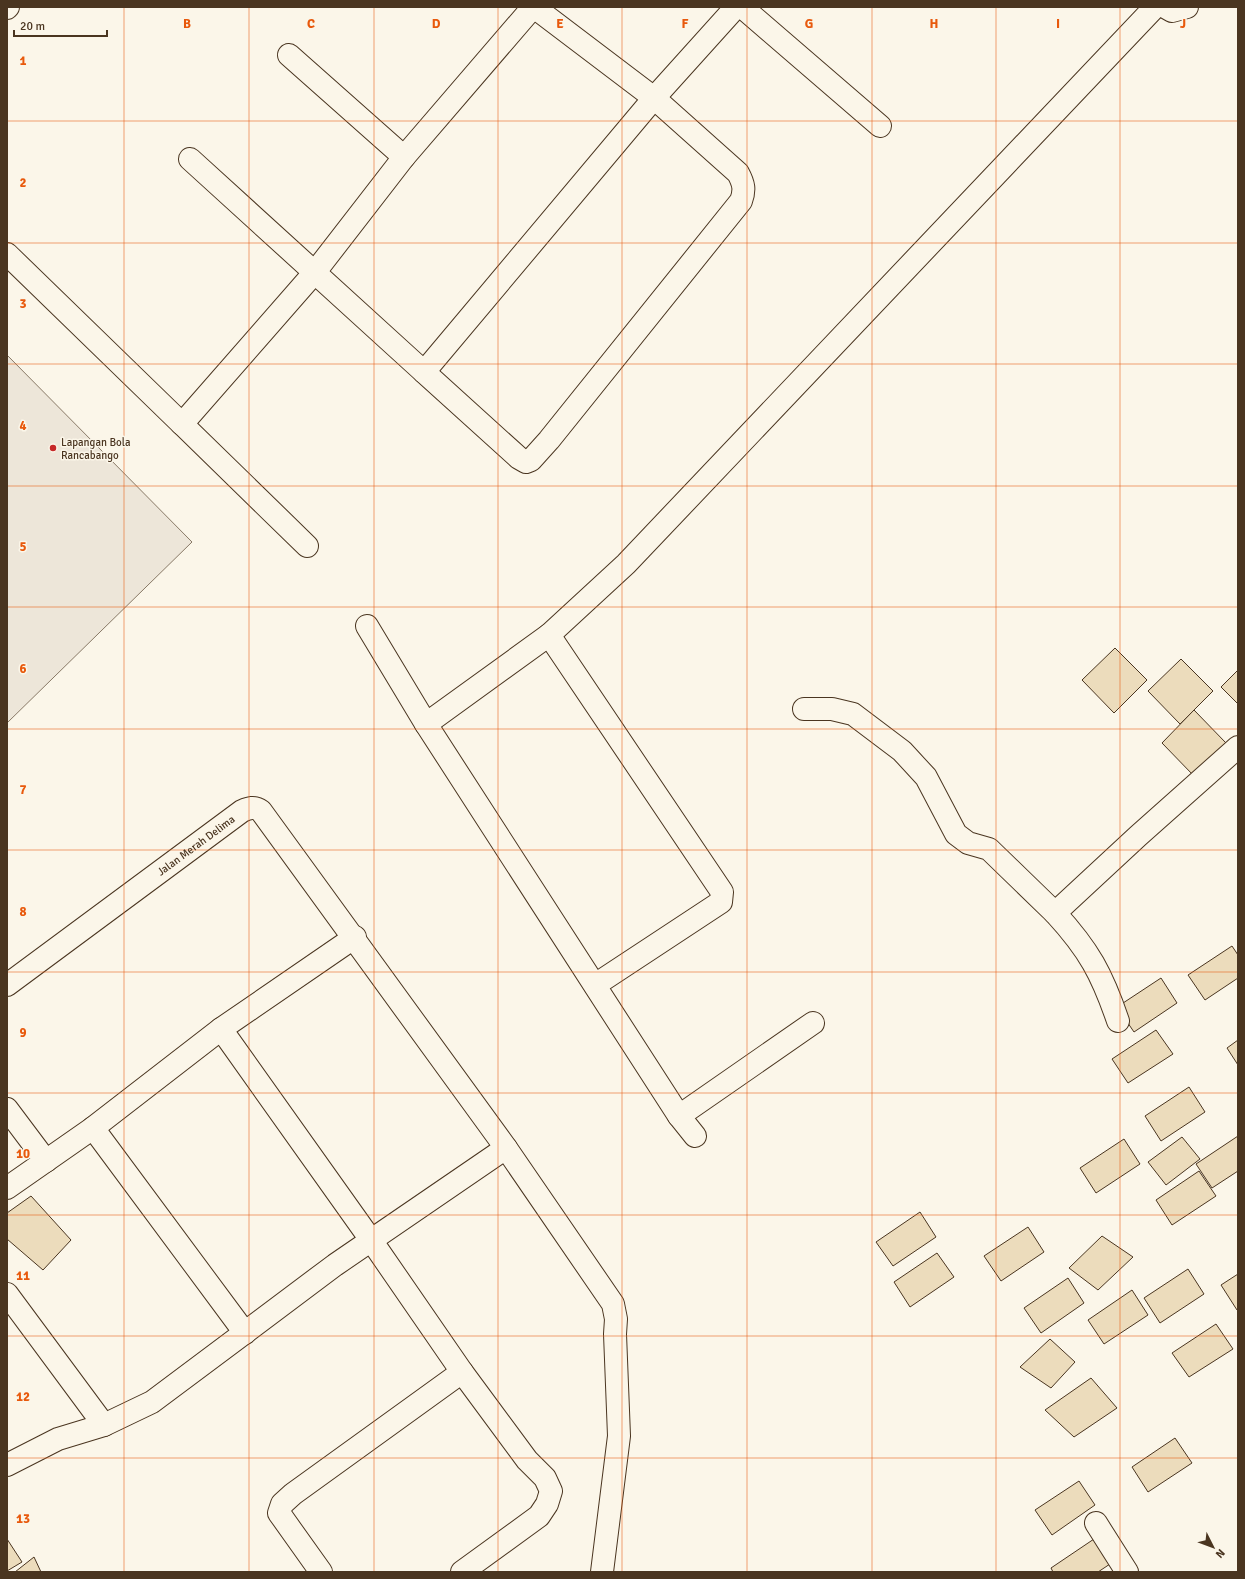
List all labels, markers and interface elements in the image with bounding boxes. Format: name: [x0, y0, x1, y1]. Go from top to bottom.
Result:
scale bar: [14, 12, 107, 38]
text: B: [183, 16, 191, 32]
text: C: [307, 16, 315, 32]
text: D: [432, 16, 441, 32]
text: E: [556, 16, 564, 32]
text: F: [682, 16, 689, 32]
text: G: [805, 16, 813, 32]
text: H: [930, 16, 938, 32]
text: I: [1056, 16, 1060, 32]
text: J: [1180, 16, 1186, 32]
text: 20 m: [20, 19, 45, 34]
text: 1: [19, 53, 27, 69]
text: 2: [19, 175, 27, 191]
text: 3: [19, 296, 27, 312]
text: 4: [19, 418, 27, 434]
place label: Lapangan Bola Rancabango: [61, 436, 131, 462]
marker: Lapangan Bola Rancabango: [48, 443, 58, 453]
text: 5: [19, 539, 27, 555]
text: 6: [19, 661, 27, 677]
text: 7: [19, 782, 27, 798]
street label: Jalan Merah Delima: [155, 812, 237, 878]
text: 8: [19, 904, 27, 920]
text: 9: [19, 1025, 27, 1041]
text: 10: [16, 1146, 30, 1162]
text: 11: [16, 1268, 30, 1284]
text: 12: [16, 1389, 30, 1405]
text: 13: [16, 1511, 30, 1527]
north arrow: [1193, 1527, 1233, 1567]
text: N: [1213, 1546, 1227, 1561]

